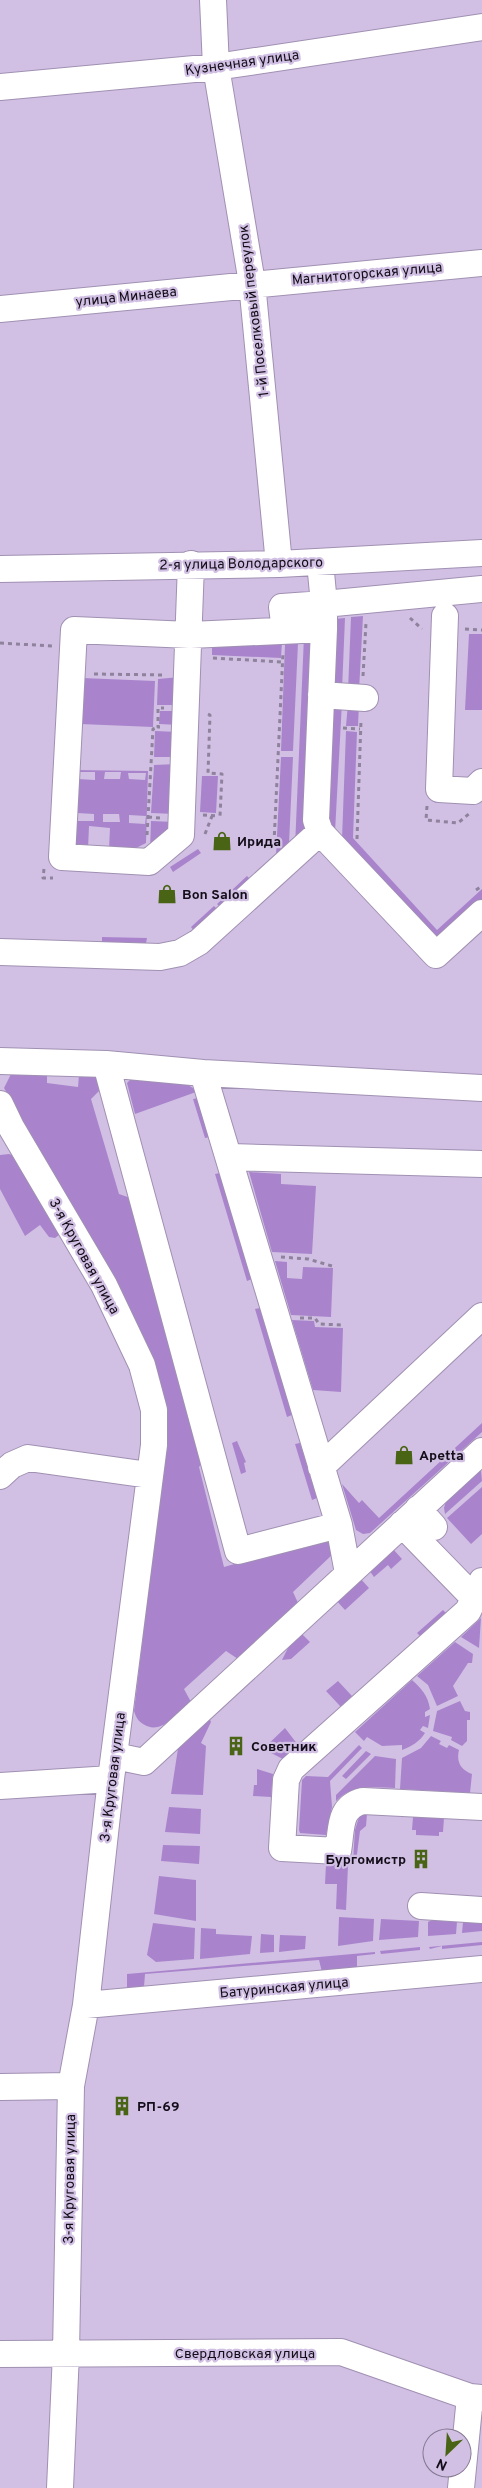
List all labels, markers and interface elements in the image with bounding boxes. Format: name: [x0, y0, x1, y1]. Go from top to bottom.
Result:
street label: Кузнечная улица: [184, 47, 300, 80]
street label: 1-й Поселковый переулок: [236, 224, 273, 398]
street label: Магнитогорская улица: [291, 259, 443, 290]
street label: улица Минаева: [75, 284, 178, 311]
street label: 2-я улица Володарского: [159, 555, 323, 574]
shop icon: Ирида: [211, 830, 233, 852]
place label: Ирида: [237, 834, 281, 851]
shop icon: Bon Salon: [156, 883, 178, 905]
place label: Bon Salon: [182, 887, 248, 904]
street label: 3-я Круговая улица: [45, 1196, 123, 1318]
shop icon: Apetta: [393, 1444, 415, 1466]
place label: Apetta: [419, 1448, 464, 1465]
street label: 3-я Круговая улица: [97, 1712, 130, 1843]
building icon: Советник: [225, 1735, 247, 1757]
place label: Советник: [251, 1739, 317, 1756]
building icon: Бургомистр: [410, 1848, 432, 1870]
place label: Бургомистр: [326, 1852, 406, 1869]
street label: Батуринская улица: [219, 1974, 349, 2003]
building icon: РП-69: [111, 2095, 133, 2117]
place label: РП-69: [137, 2099, 180, 2116]
street label: 3-я Круговая улица: [61, 2114, 80, 2244]
street label: Свердловская улица: [175, 2346, 315, 2363]
north arrow: [422, 2428, 472, 2478]
text: N: [434, 2454, 450, 2473]

